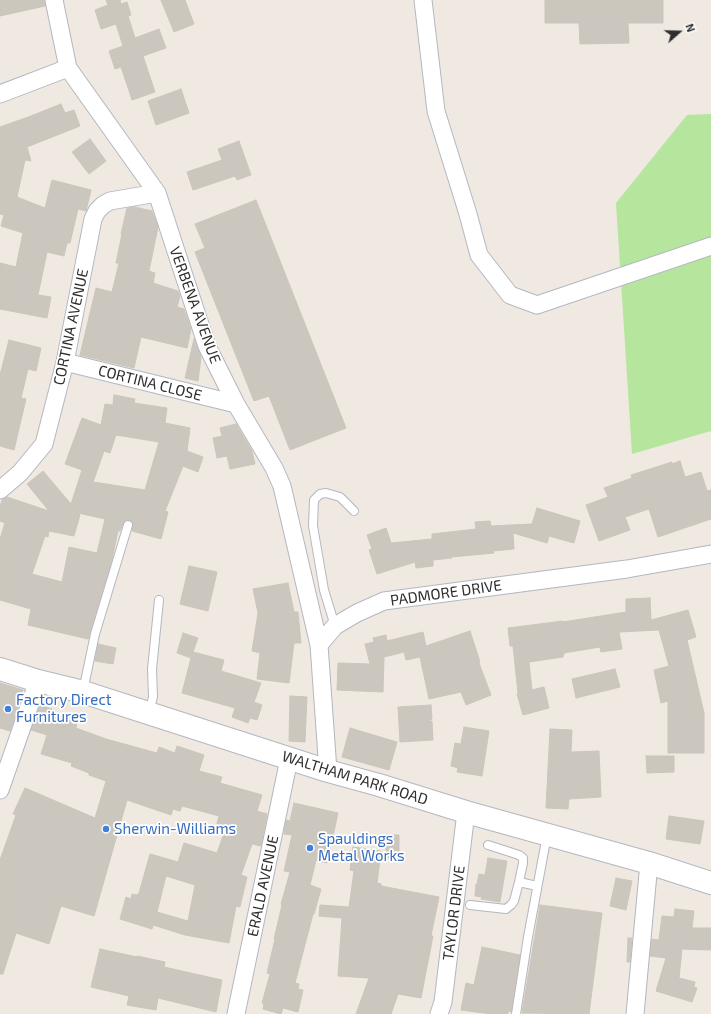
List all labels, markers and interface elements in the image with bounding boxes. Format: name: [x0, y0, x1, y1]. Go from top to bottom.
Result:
north arrow: [659, 12, 699, 52]
text: N: [683, 22, 698, 34]
street label: VERBENA AVENUE: [165, 244, 225, 366]
street label: CORTINA AVENUE: [50, 267, 92, 387]
street label: CORTINA CLOSE: [96, 361, 204, 405]
street label: PADMORE DRIVE: [389, 576, 503, 610]
place label: Factory Direct Furnitures: [16, 691, 111, 726]
marker: Factory Direct Furnitures: [3, 704, 13, 714]
street label: WALTHAM PARK ROAD: [280, 747, 430, 809]
place label: Sherwin-Williams: [114, 820, 236, 838]
marker: Sherwin-Williams: [101, 824, 111, 834]
place label: Spauldings Metal Works: [318, 830, 405, 865]
street label: ERALD AVENUE: [243, 834, 283, 938]
marker: Spauldings Metal Works: [305, 843, 315, 853]
street label: TAYLOR DRIVE: [439, 864, 469, 962]

